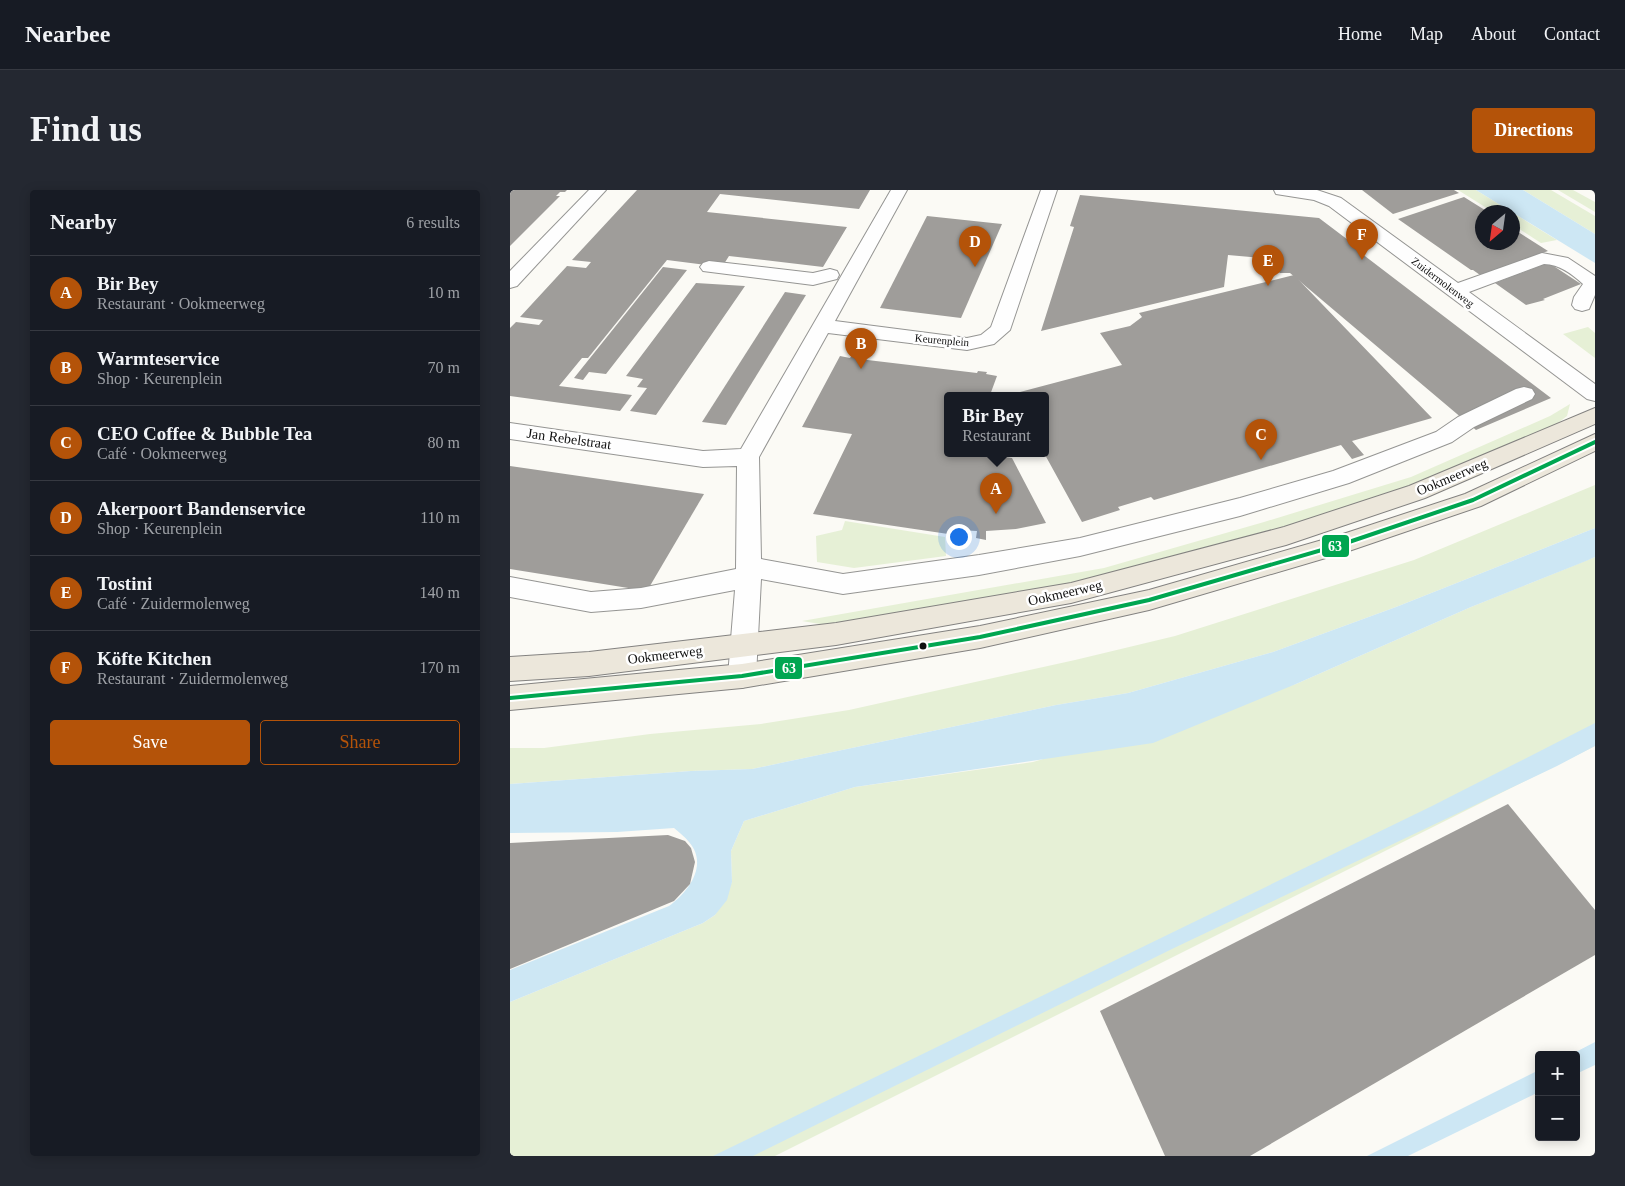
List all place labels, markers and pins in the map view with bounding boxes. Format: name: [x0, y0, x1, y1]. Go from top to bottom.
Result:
pin: F: [1346, 219, 1378, 260]
pin: D: [959, 226, 991, 267]
pin: E: [1252, 245, 1284, 286]
pin: B: [845, 328, 877, 369]
pin: C: [1245, 419, 1277, 460]
pin: A: [980, 473, 1012, 514]
unlabelled marker: [918, 641, 928, 651]

